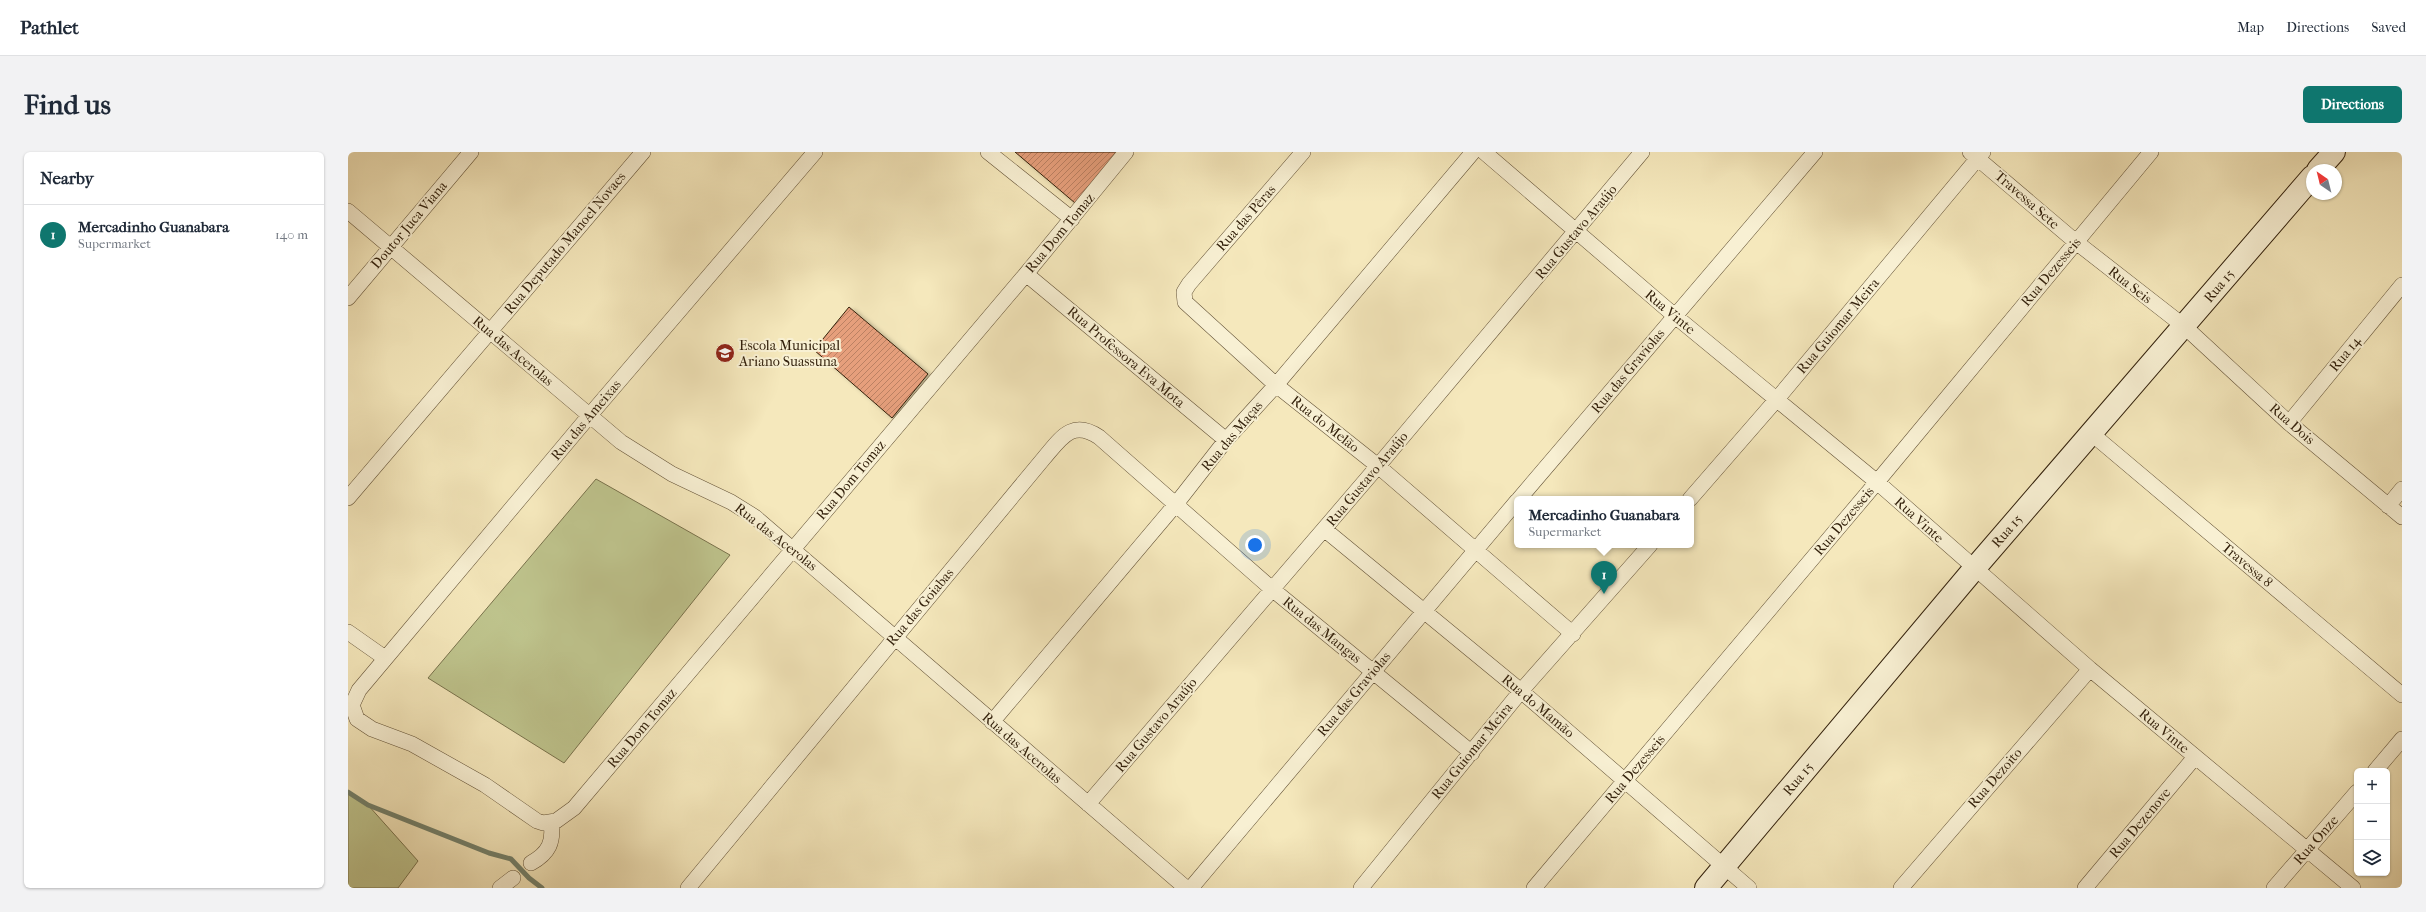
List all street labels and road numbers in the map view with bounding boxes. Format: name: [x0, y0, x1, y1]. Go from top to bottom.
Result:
street label: Travessa Sete: [1991, 167, 2063, 233]
street label: Rua Deputado Manoel Novaes: [501, 168, 629, 318]
street label: Doutor Juca Viana: [367, 177, 451, 272]
street label: Rua das Pêras: [1213, 181, 1279, 255]
street label: Rua Gustavo Araújo: [1531, 181, 1621, 283]
street label: Rua Dom Tomaz: [1022, 190, 1098, 276]
street label: Rua Dezesseis: [2017, 234, 2085, 310]
street label: Rua Seis: [2105, 263, 2155, 307]
street label: Rua 15: [2200, 266, 2238, 306]
street label: Rua Guiomar Meira: [1793, 274, 1883, 377]
street label: Rua Vinte: [1641, 286, 1699, 338]
street label: Rua Professora Eva Mota: [1064, 303, 1189, 412]
street label: Rua das Acerolas: [469, 312, 557, 390]
street label: Rua das Graviolas: [1588, 325, 1668, 417]
street label: Rua 14: [2326, 332, 2365, 375]
street label: Rua das Ameixas: [547, 376, 625, 464]
street label: Rua do Melão: [1287, 392, 1363, 456]
street label: Rua das Maças: [1198, 397, 1266, 475]
street label: Rua Dois: [2266, 400, 2318, 448]
street label: Rua Gustavo Araújo: [1322, 428, 1412, 530]
street label: Rua Dom Tomaz: [813, 437, 889, 523]
street label: Rua Dezesseis: [1810, 483, 1878, 559]
street label: Rua Vinte: [1891, 493, 1947, 547]
street label: Rua das Acerolas: [731, 499, 821, 575]
street label: Rua 15: [1988, 511, 2026, 551]
street label: Travessa 8: [2218, 539, 2276, 591]
street label: Rua das Goiabas: [883, 565, 957, 649]
street label: Rua das Mangas: [1279, 593, 1365, 667]
street label: Rua das Graviolas: [1314, 648, 1394, 740]
street label: Rua do Mamão: [1498, 671, 1578, 741]
street label: Rua Gustavo Araújo: [1111, 674, 1201, 776]
street label: Rua Dom Tomaz: [604, 685, 680, 771]
street label: Rua Guiomar Meira: [1428, 699, 1517, 803]
street label: Rua Vinte: [2135, 705, 2193, 757]
street label: Rua das Acerolas: [979, 709, 1065, 787]
street label: Rua Dezesseis: [1601, 731, 1669, 807]
street label: Rua Dezoito: [1964, 744, 2026, 812]
street label: Rua 15: [1779, 759, 1817, 799]
street label: Rua Dezenove: [2106, 784, 2174, 862]
street label: Rua Onze: [2290, 812, 2342, 868]

